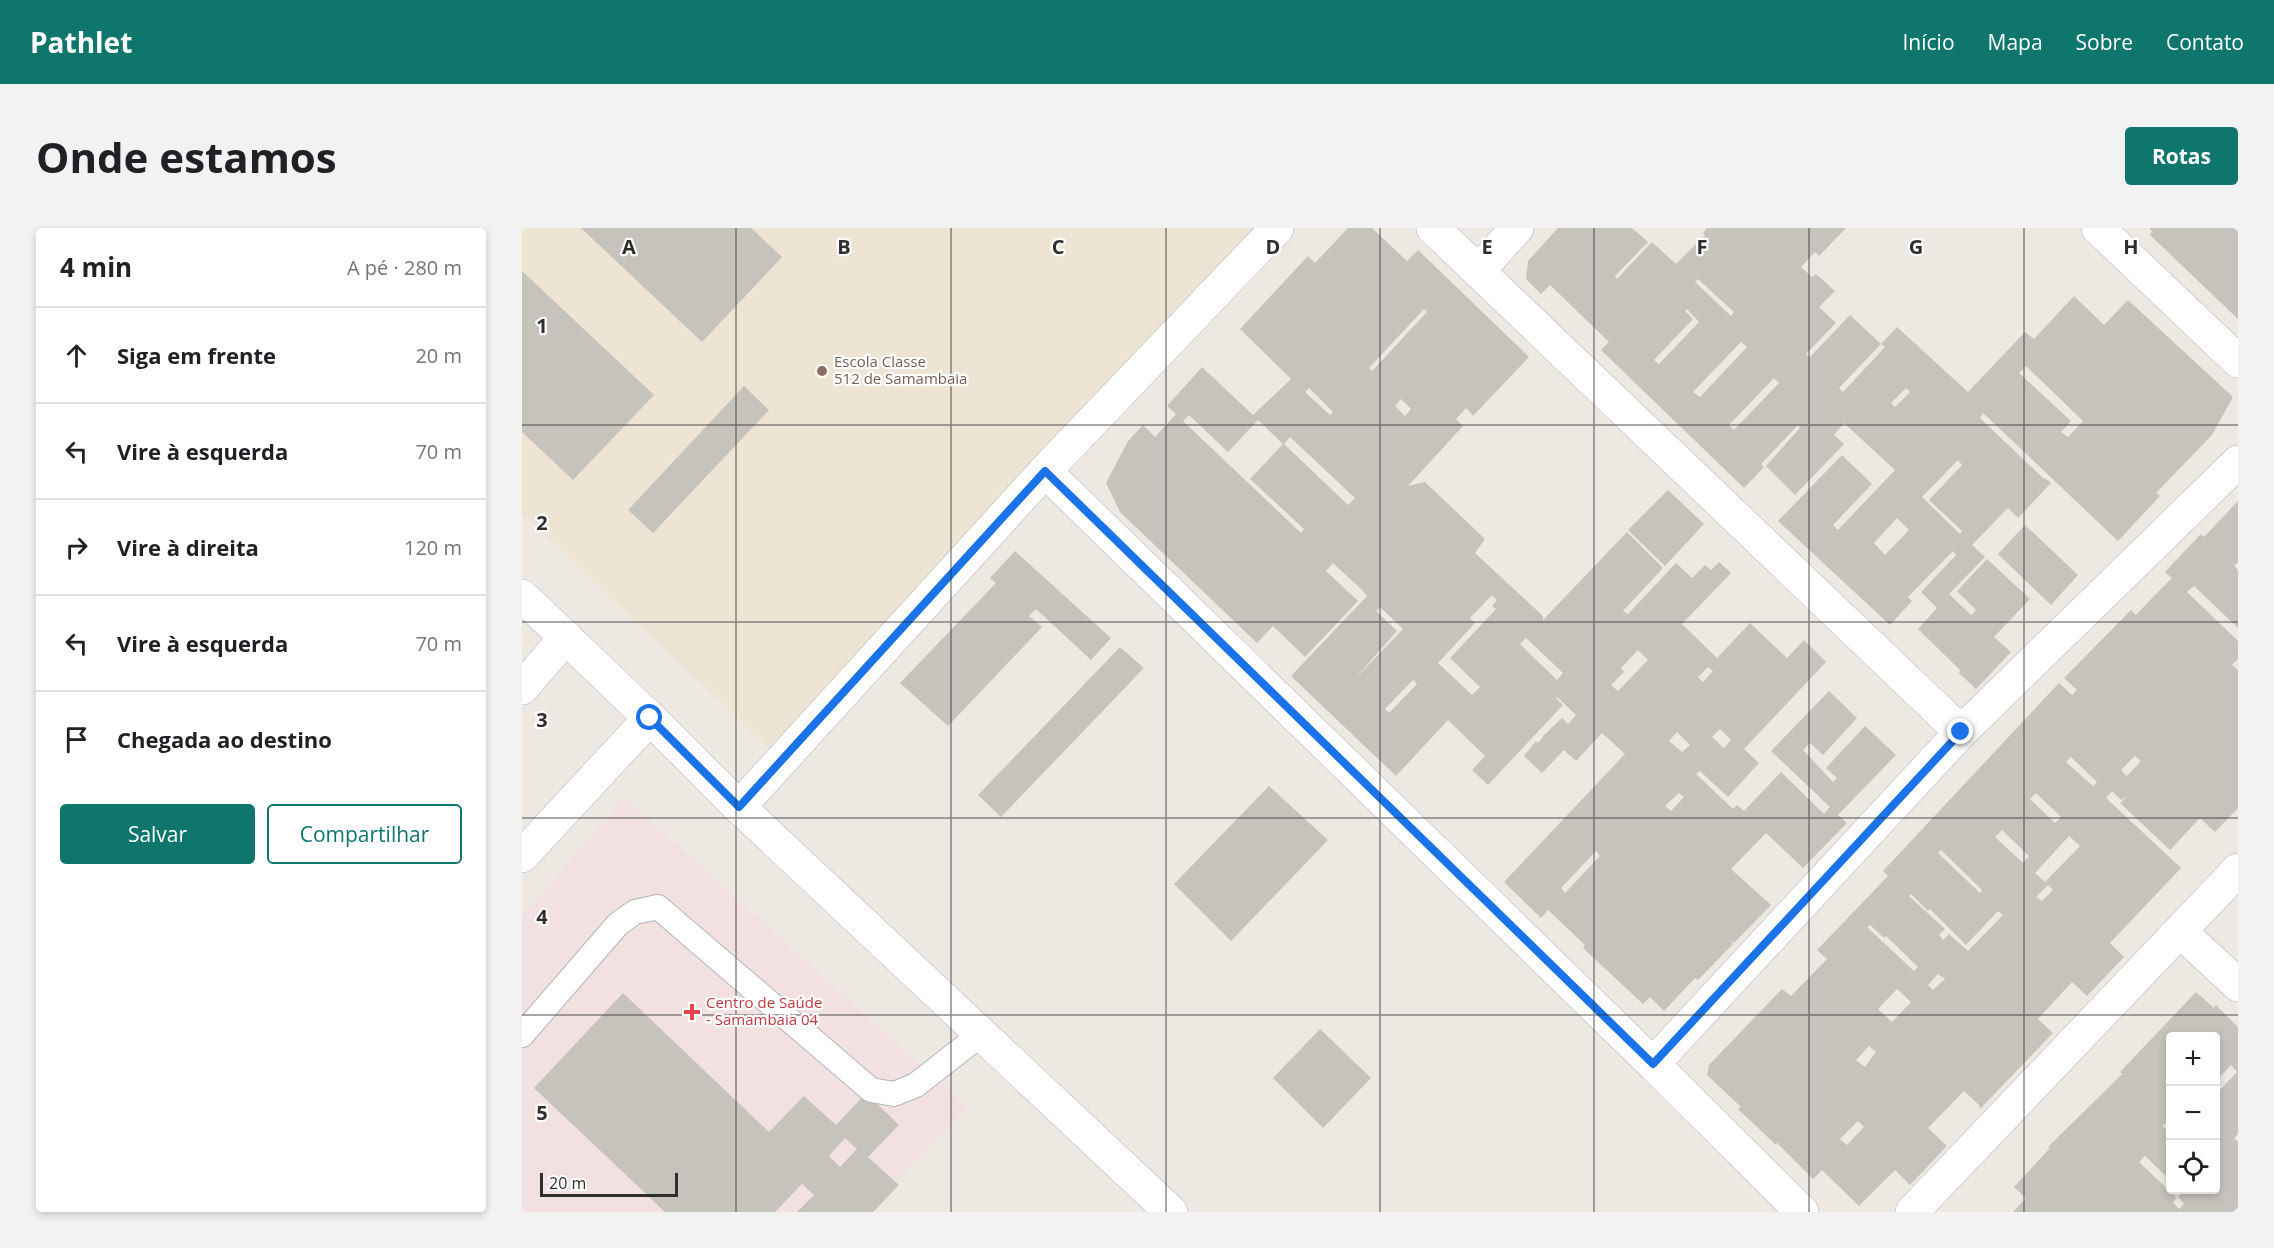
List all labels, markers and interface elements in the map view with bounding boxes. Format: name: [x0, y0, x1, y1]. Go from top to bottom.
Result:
text: Pathlet: [30, 23, 132, 61]
text: Início: [1902, 28, 1955, 56]
text: Mapa: [1988, 28, 2043, 56]
text: Sobre: [2076, 28, 2133, 56]
text: Contato: [2166, 28, 2244, 56]
button: Rotas: [2125, 127, 2238, 185]
text: Onde estamos: [36, 128, 337, 185]
text: A: [622, 233, 636, 260]
text: B: [837, 233, 851, 260]
text: C: [1052, 233, 1065, 260]
text: D: [1266, 233, 1280, 260]
text: E: [1481, 233, 1493, 260]
text: F: [1697, 233, 1707, 260]
text: G: [1909, 233, 1923, 260]
text: H: [2123, 233, 2139, 260]
text: 4 min: [60, 249, 132, 285]
text: A pé · 280 m: [347, 254, 462, 281]
text: 1: [536, 312, 548, 339]
icon: ahead: [60, 339, 93, 372]
text: Siga em frente: [117, 340, 276, 370]
text: 20 m: [415, 342, 462, 369]
place label: Escola Classe 512 de Samambaia: [834, 351, 967, 388]
marker: Escola Classe 512 de Samambaia: [815, 364, 829, 378]
icon: left: [60, 435, 93, 468]
text: Vire à esquerda: [117, 436, 288, 466]
text: 70 m: [415, 438, 462, 465]
text: 2: [536, 509, 548, 536]
icon: right: [60, 531, 93, 564]
text: Vire à direita: [117, 532, 259, 562]
text: 120 m: [404, 534, 462, 561]
icon: left: [60, 627, 93, 660]
text: Vire à esquerda: [117, 628, 288, 658]
text: 70 m: [415, 630, 462, 657]
route start: [636, 704, 662, 730]
text: 3: [536, 706, 548, 733]
route end: [1947, 718, 1973, 744]
icon: arrive: [60, 723, 93, 756]
text: Chegada ao destino: [117, 724, 332, 754]
button: Salvar: [60, 804, 255, 864]
button: Compartilhar: [267, 804, 462, 864]
text: 4: [536, 903, 548, 930]
place label: Centro de Saúde - Samambaia 04: [706, 992, 822, 1029]
marker: Centro de Saúde - Samambaia 04: [683, 1003, 701, 1021]
map controls: [2166, 1032, 2220, 1194]
button: +: [2166, 1032, 2220, 1086]
button: −: [2166, 1086, 2220, 1140]
text: 5: [536, 1099, 548, 1126]
button: locate: [2166, 1140, 2220, 1194]
scale bar: [540, 1170, 678, 1198]
text: 20 m: [549, 1172, 586, 1194]

